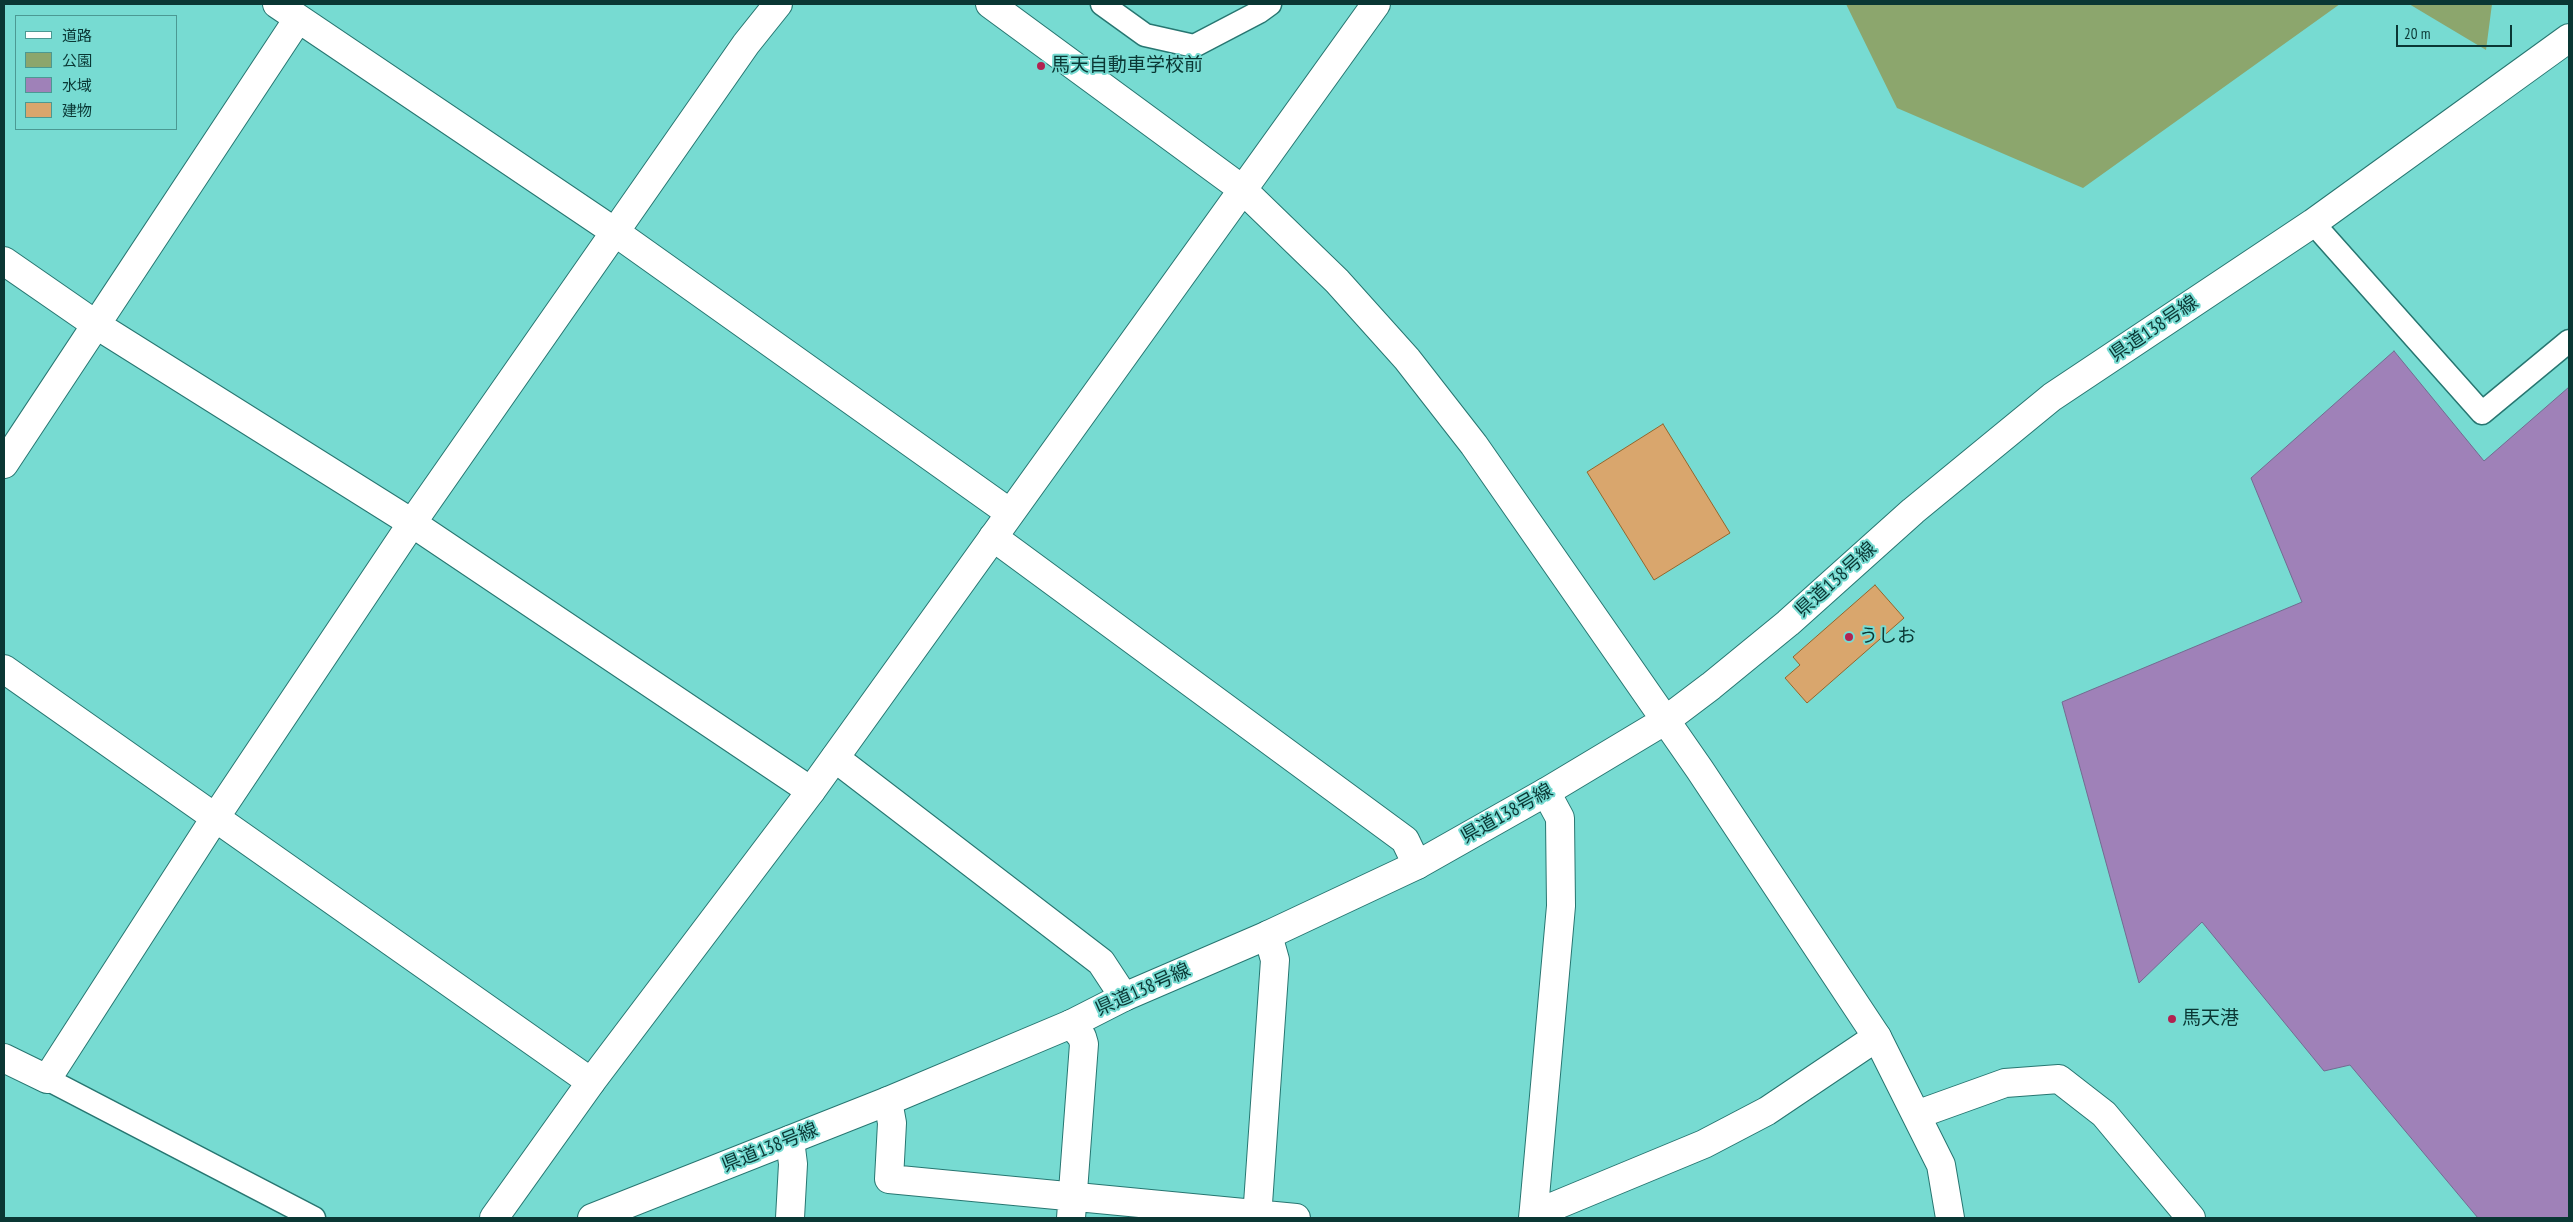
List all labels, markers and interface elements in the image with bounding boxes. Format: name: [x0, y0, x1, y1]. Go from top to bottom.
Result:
legend: [15, 15, 178, 130]
scale bar: [2398, 15, 2514, 47]
text: 20 m: [2404, 24, 2430, 43]
text: 道路: [62, 26, 92, 45]
text: 公園: [62, 51, 92, 70]
place label: 馬天自動車学校前: [1051, 55, 1203, 77]
marker: 馬天自動車学校前: [1035, 60, 1047, 72]
text: 水域: [62, 76, 92, 95]
text: 建物: [62, 101, 92, 120]
street label: 県道138号線: [2105, 291, 2203, 367]
street label: 県道138号線: [1791, 538, 1881, 622]
place label: うしお: [1859, 626, 1916, 648]
marker: うしお: [1843, 631, 1855, 643]
street label: 県道138号線: [1457, 779, 1557, 849]
street label: 県道138号線: [1092, 959, 1194, 1021]
place label: 馬天港: [2182, 1008, 2239, 1030]
marker: 馬天港: [2166, 1013, 2178, 1025]
street label: 県道138号線: [719, 1118, 821, 1178]

